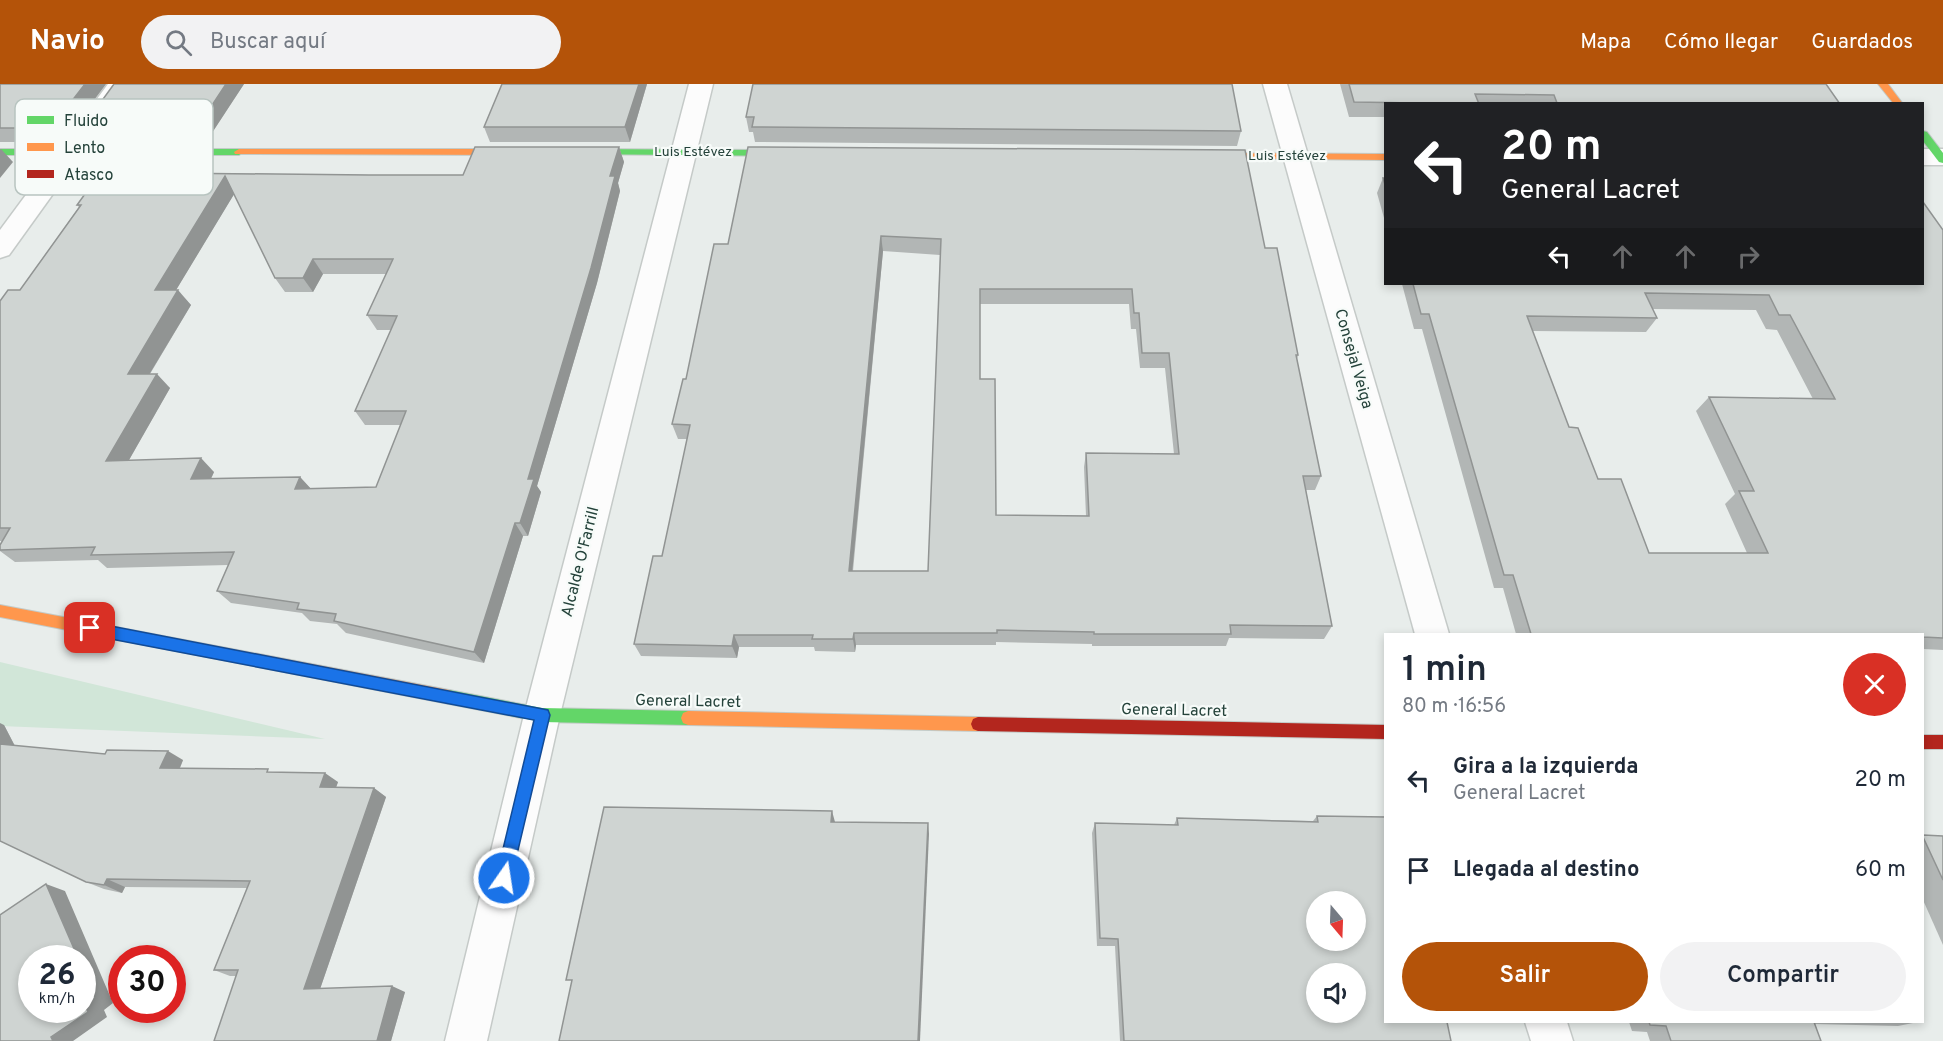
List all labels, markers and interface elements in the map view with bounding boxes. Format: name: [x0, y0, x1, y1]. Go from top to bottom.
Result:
search box: [141, 15, 561, 69]
text: Navio: [30, 24, 105, 60]
icon: search: [162, 26, 195, 59]
text: Buscar aquí: [210, 29, 325, 56]
text: Mapa: [1580, 29, 1631, 56]
text: Cómo llegar: [1664, 29, 1778, 56]
text: Guardados: [1811, 29, 1913, 56]
legend: [15, 99, 213, 195]
text: Fluido: [64, 112, 108, 132]
text: 20 m: [1501, 122, 1602, 175]
icon: left: [1402, 126, 1480, 204]
text: Lento: [64, 139, 105, 159]
street label: Luis Estévez: [654, 144, 732, 161]
street label: Luis Estévez: [1248, 148, 1326, 165]
text: Atasco: [64, 166, 113, 186]
text: General Lacret: [1501, 174, 1680, 208]
icon: left: [1543, 240, 1576, 273]
icon: ahead: [1606, 240, 1639, 273]
icon: ahead: [1669, 240, 1702, 273]
icon: right: [1732, 240, 1765, 273]
street label: Consejal Veiga: [1329, 307, 1377, 411]
street label: Alcalde O'Farrill: [558, 505, 604, 619]
pin: [64, 602, 115, 653]
icon: arrive: [73, 611, 106, 644]
text: 1 min: [1402, 648, 1487, 694]
button: close: [1843, 653, 1906, 716]
street label: General Lacret: [635, 691, 741, 713]
text: 80 m · 16:56: [1402, 694, 1506, 720]
street label: General Lacret: [1121, 700, 1227, 722]
text: Gira a la izquierda: [1453, 754, 1639, 781]
icon: left: [1402, 764, 1435, 797]
text: 20 m: [1855, 767, 1906, 794]
text: General Lacret: [1453, 781, 1586, 807]
position arrow: [472, 846, 536, 910]
icon: arrive: [1402, 854, 1435, 887]
text: Llegada al destino: [1453, 857, 1639, 884]
text: 60 m: [1855, 857, 1906, 884]
north arrow: [1306, 891, 1366, 951]
map controls: [1306, 891, 1366, 1023]
button: Salir: [1402, 942, 1648, 1011]
button: Compartir: [1660, 942, 1906, 1011]
speed limit sign: 30: [108, 945, 186, 1023]
text: 26: [39, 958, 75, 995]
button: sound: [1306, 963, 1366, 1023]
text: km/h: [39, 990, 75, 1009]

